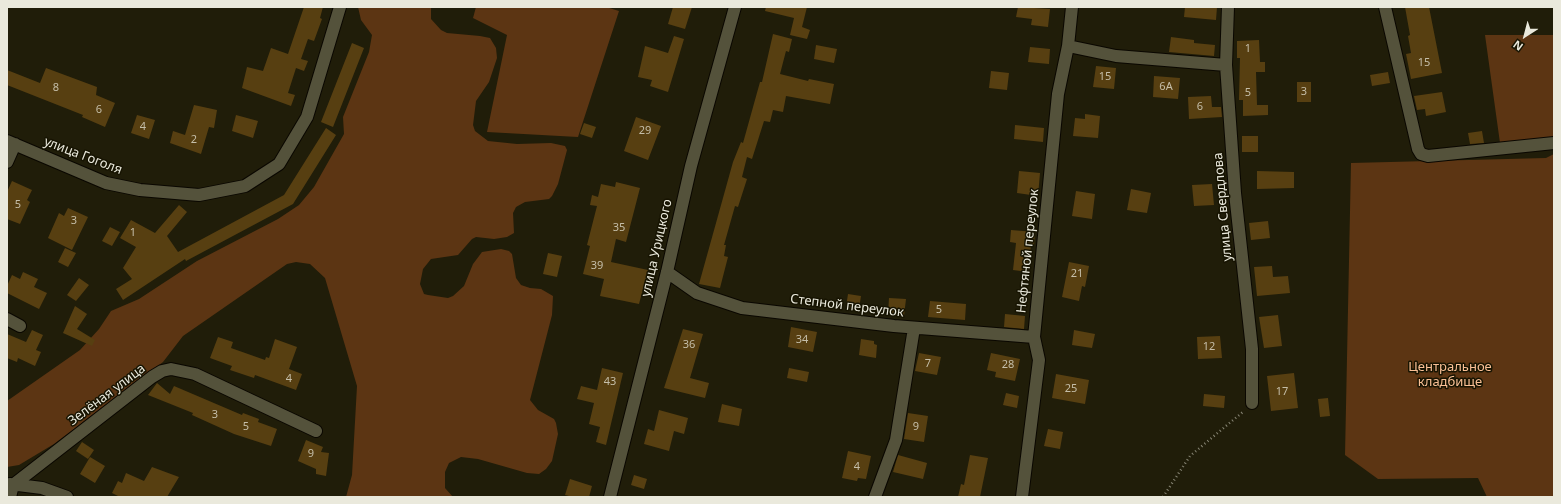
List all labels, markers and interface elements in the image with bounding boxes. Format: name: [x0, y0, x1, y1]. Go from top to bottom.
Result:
north arrow: [1505, 16, 1545, 56]
text: N: [1510, 37, 1526, 55]
house number: 1: [1245, 42, 1251, 56]
house number: 15: [1418, 56, 1430, 70]
house number: 15: [1099, 70, 1111, 84]
house number: 6А: [1159, 80, 1173, 94]
house number: 8: [53, 81, 59, 95]
house number: 3: [1301, 85, 1307, 99]
house number: 5: [1245, 86, 1251, 100]
house number: 6: [1197, 100, 1203, 114]
house number: 6: [96, 103, 102, 117]
house number: 4: [140, 120, 146, 134]
house number: 29: [639, 124, 651, 138]
house number: 2: [191, 133, 197, 147]
street label: улица Гоголя: [42, 134, 124, 178]
street label: улица Свердлова: [1210, 152, 1236, 262]
street label: Нефтяной переулок: [1014, 188, 1042, 314]
house number: 5: [15, 198, 21, 212]
street label: улица Урицкого: [638, 198, 676, 298]
house number: 3: [71, 214, 77, 228]
house number: 35: [613, 221, 625, 235]
house number: 1: [130, 226, 136, 240]
house number: 39: [591, 259, 603, 273]
house number: 21: [1071, 267, 1083, 281]
street label: Степной переулок: [789, 291, 905, 321]
house number: 5: [936, 303, 942, 317]
house number: 34: [796, 333, 808, 347]
house number: 36: [683, 338, 695, 352]
house number: 12: [1203, 340, 1215, 354]
house number: 7: [925, 357, 931, 371]
house number: 28: [1002, 358, 1014, 372]
park label: Центральное кладбище: [1408, 359, 1492, 390]
street label: Зелёная улица: [65, 361, 149, 429]
house number: 4: [286, 372, 292, 386]
house number: 43: [604, 375, 616, 389]
house number: 25: [1065, 382, 1077, 396]
house number: 17: [1276, 385, 1288, 399]
house number: 3: [212, 408, 218, 422]
house number: 5: [243, 420, 249, 434]
house number: 9: [913, 420, 919, 434]
house number: 9: [308, 447, 314, 461]
house number: 4: [854, 460, 860, 474]

